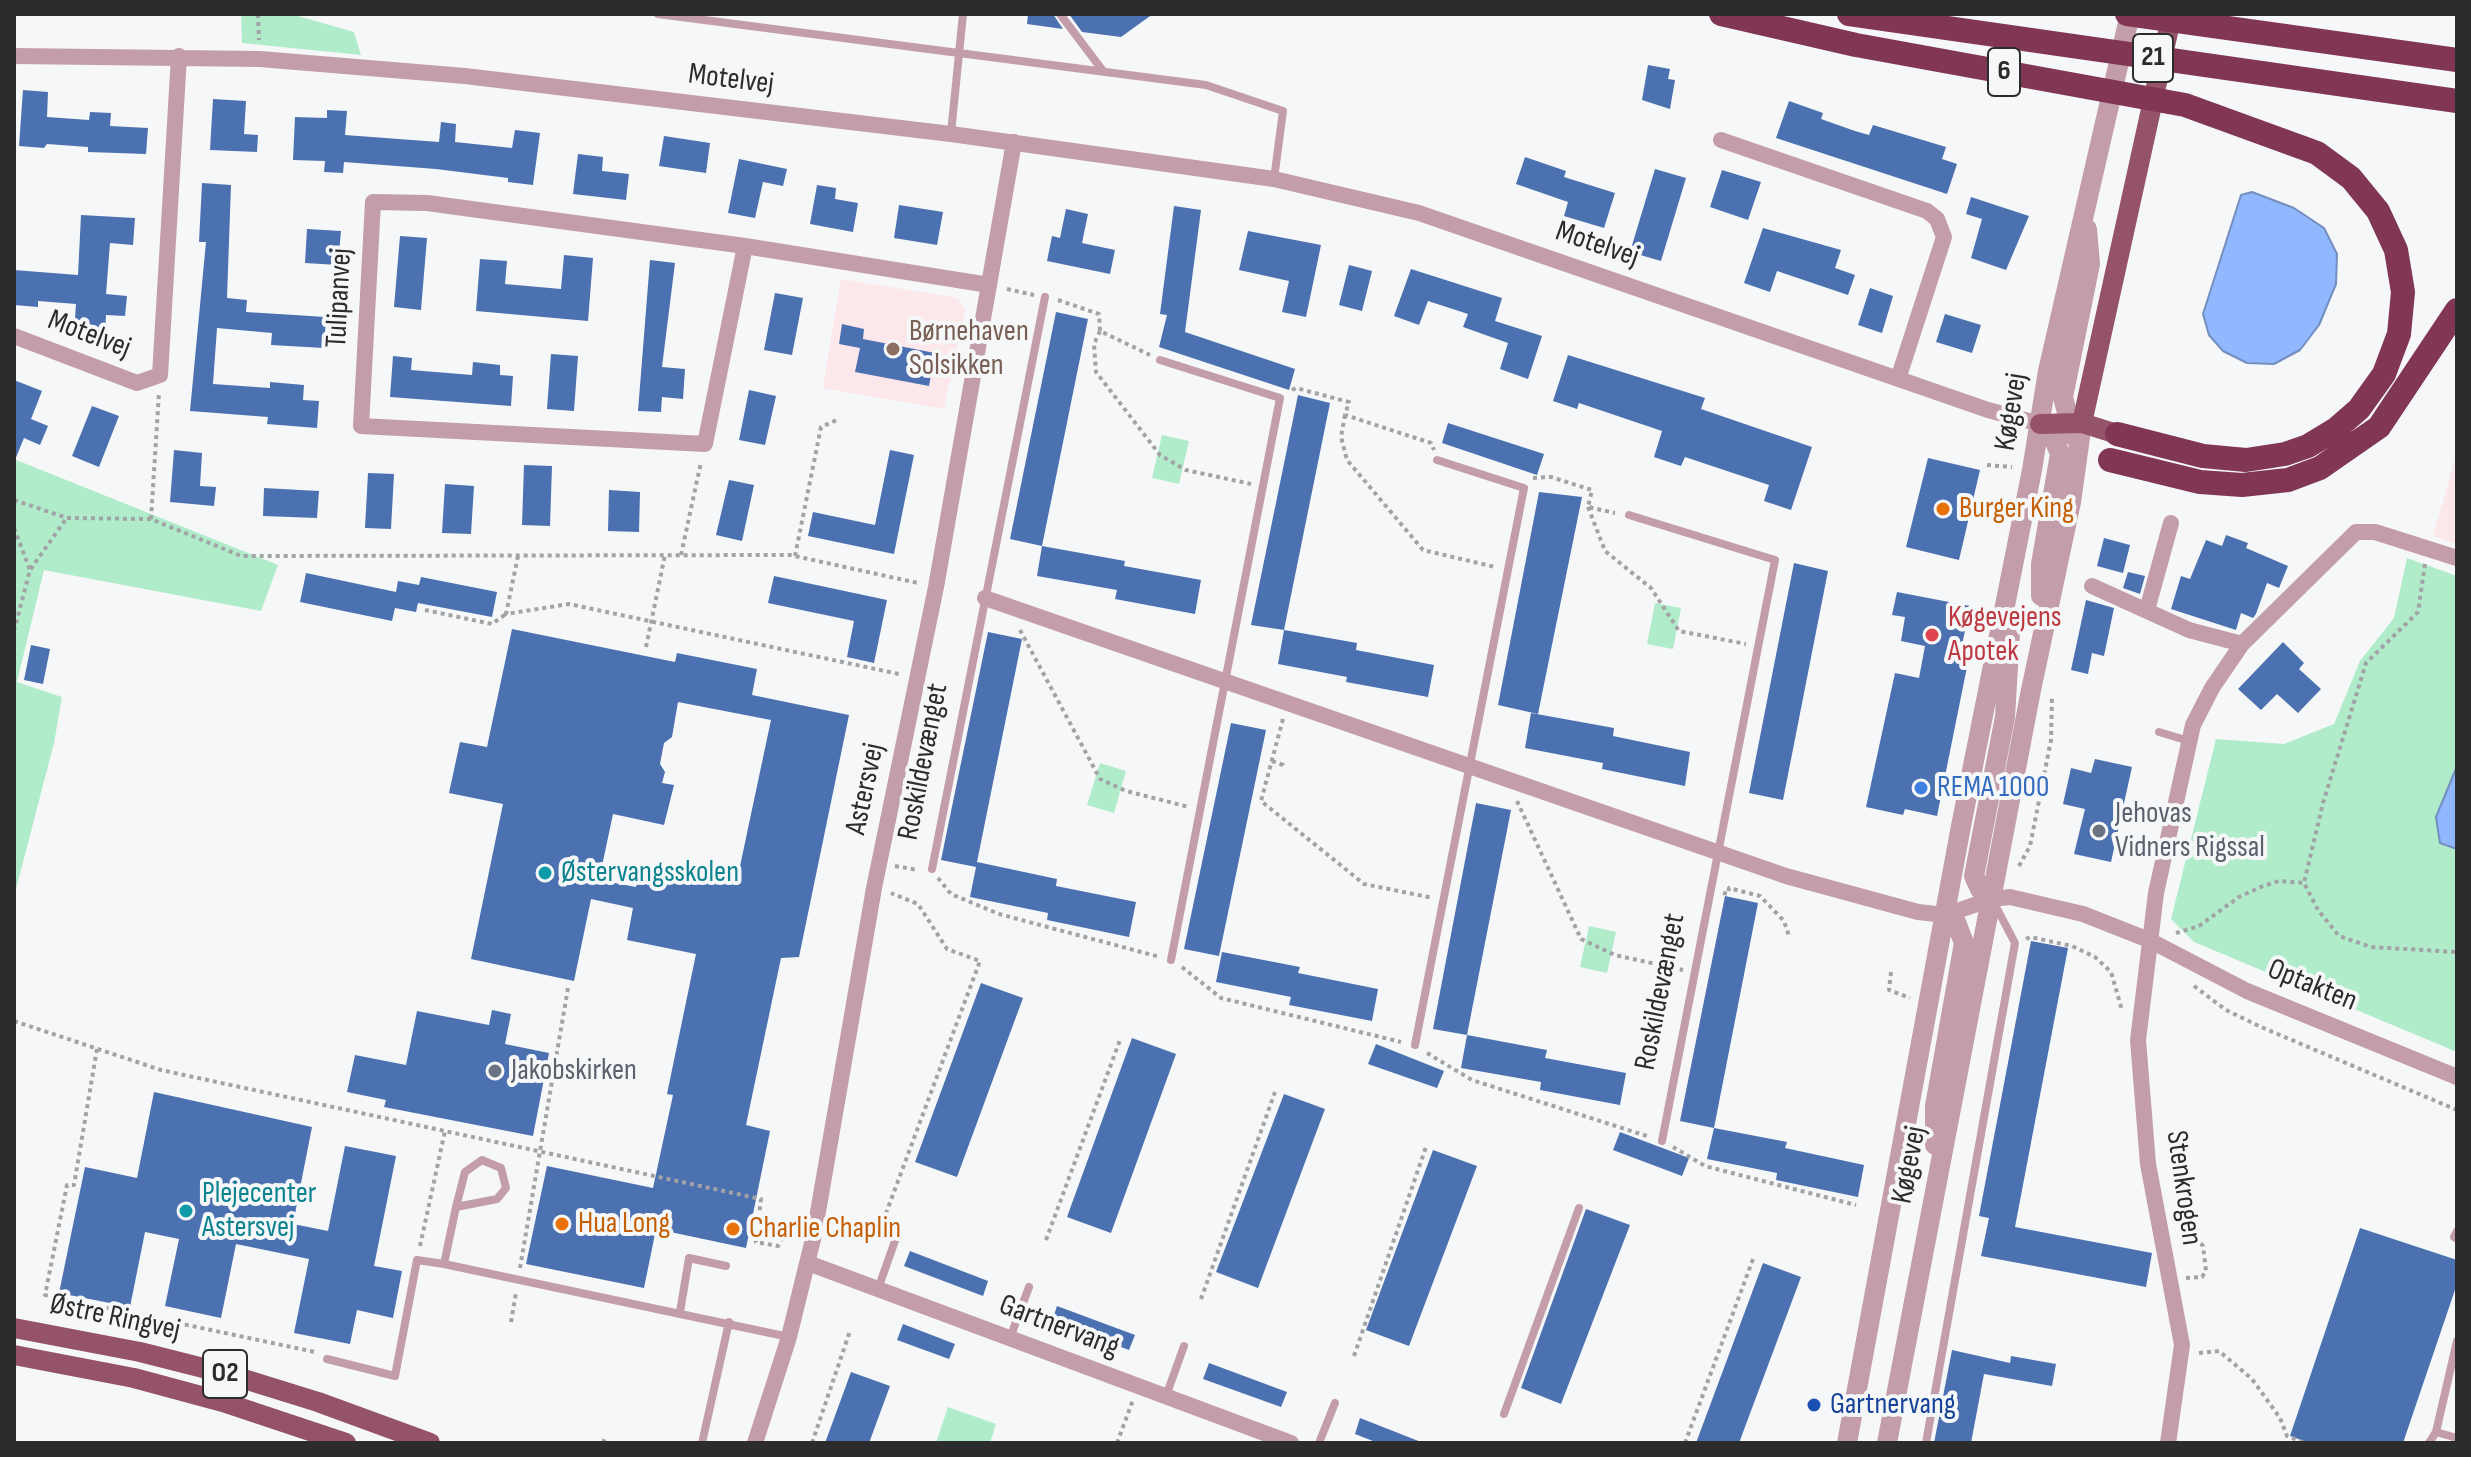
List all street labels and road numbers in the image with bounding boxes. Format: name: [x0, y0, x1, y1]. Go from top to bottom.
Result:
road number: 21: [2133, 34, 2173, 82]
road number: 6: [1988, 48, 2020, 96]
street label: Motelvej: [686, 57, 776, 103]
street label: Motelvej: [1551, 214, 1643, 276]
street label: Tulipanvej: [319, 247, 361, 349]
street label: Motelvej: [43, 303, 135, 367]
street label: Køgevej: [1988, 371, 2036, 453]
street label: Roskildevænget: [891, 681, 957, 843]
street label: Astersvej: [839, 740, 893, 838]
street label: Roskildevænget: [1628, 911, 1694, 1073]
street label: Optakten: [2262, 952, 2362, 1020]
street label: Køgevej: [1885, 1123, 1935, 1207]
street label: Stenkrogen: [2157, 1128, 2209, 1248]
street label: Østre Ringvej: [47, 1287, 183, 1349]
street label: Gartnervang: [994, 1288, 1124, 1366]
road number: O2: [203, 1350, 247, 1398]

